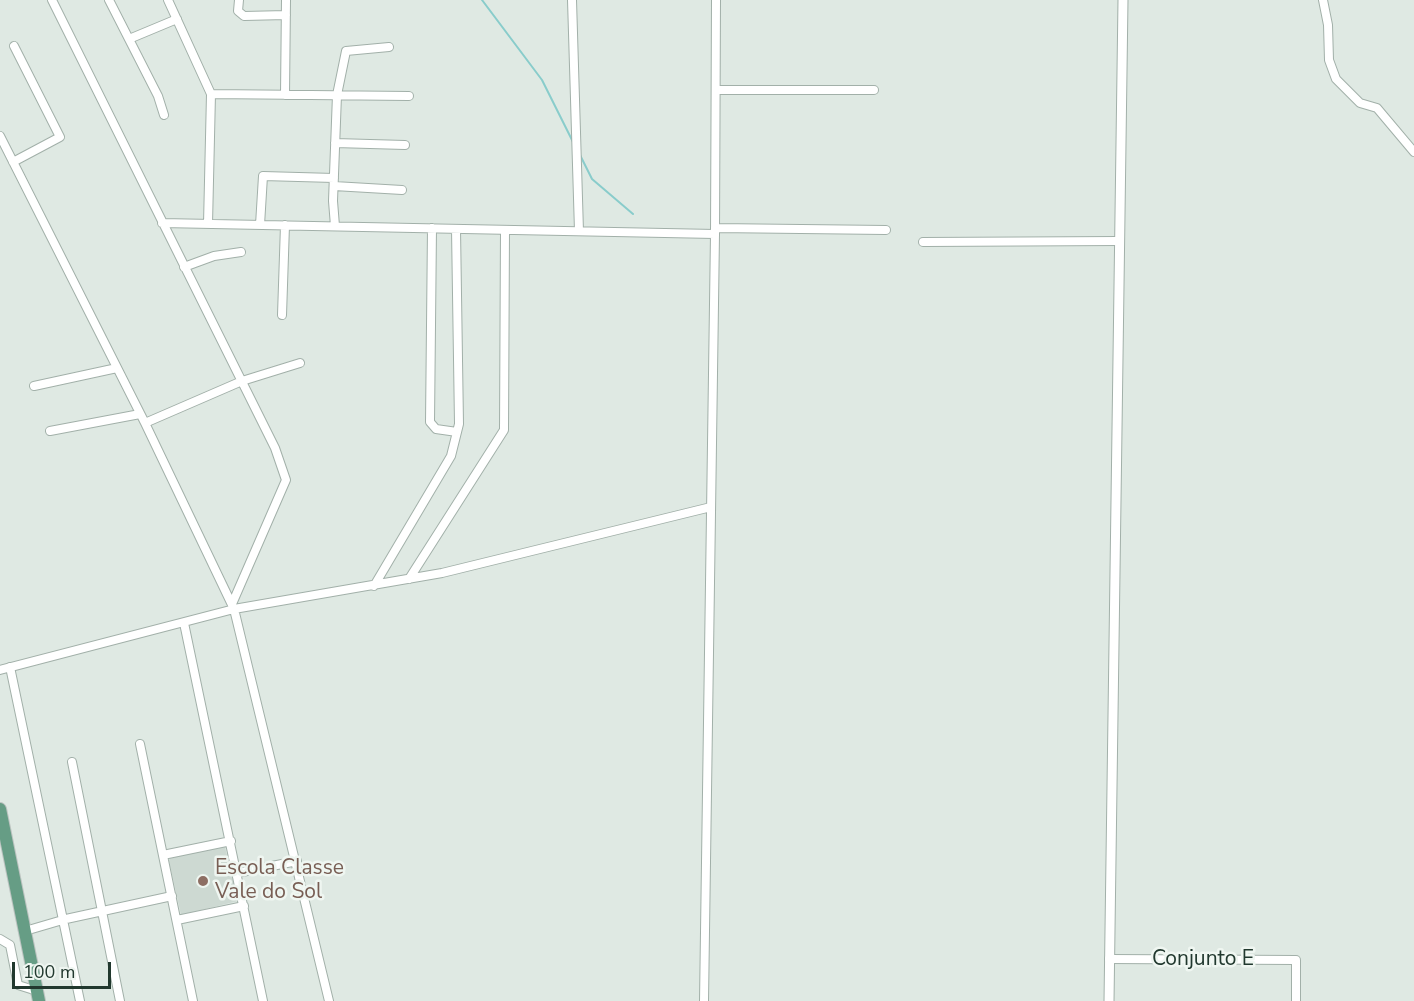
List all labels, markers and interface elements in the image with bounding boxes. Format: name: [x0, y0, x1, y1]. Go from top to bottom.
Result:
place label: Escola Classe Vale do Sol: [215, 856, 344, 906]
marker: Escola Classe Vale do Sol: [196, 874, 210, 888]
street label: Conjunto E: [1152, 947, 1254, 973]
scale bar: [15, 950, 114, 988]
text: 100 m: [23, 960, 75, 984]

